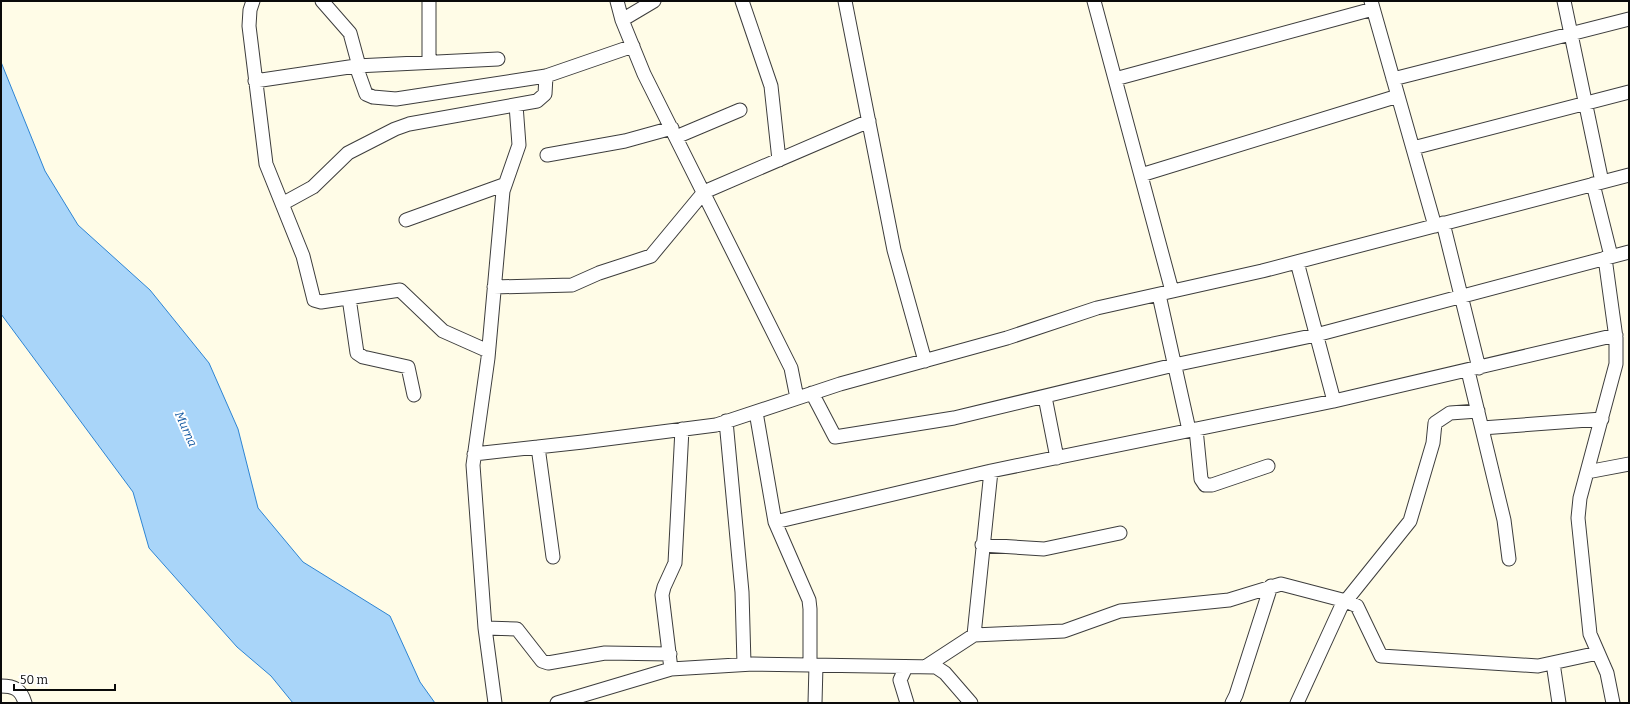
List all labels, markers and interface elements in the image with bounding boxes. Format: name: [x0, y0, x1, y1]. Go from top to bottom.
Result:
water label: Murna: [172, 409, 200, 449]
scale bar: [14, 666, 115, 692]
text: 50 m: [20, 673, 49, 687]

